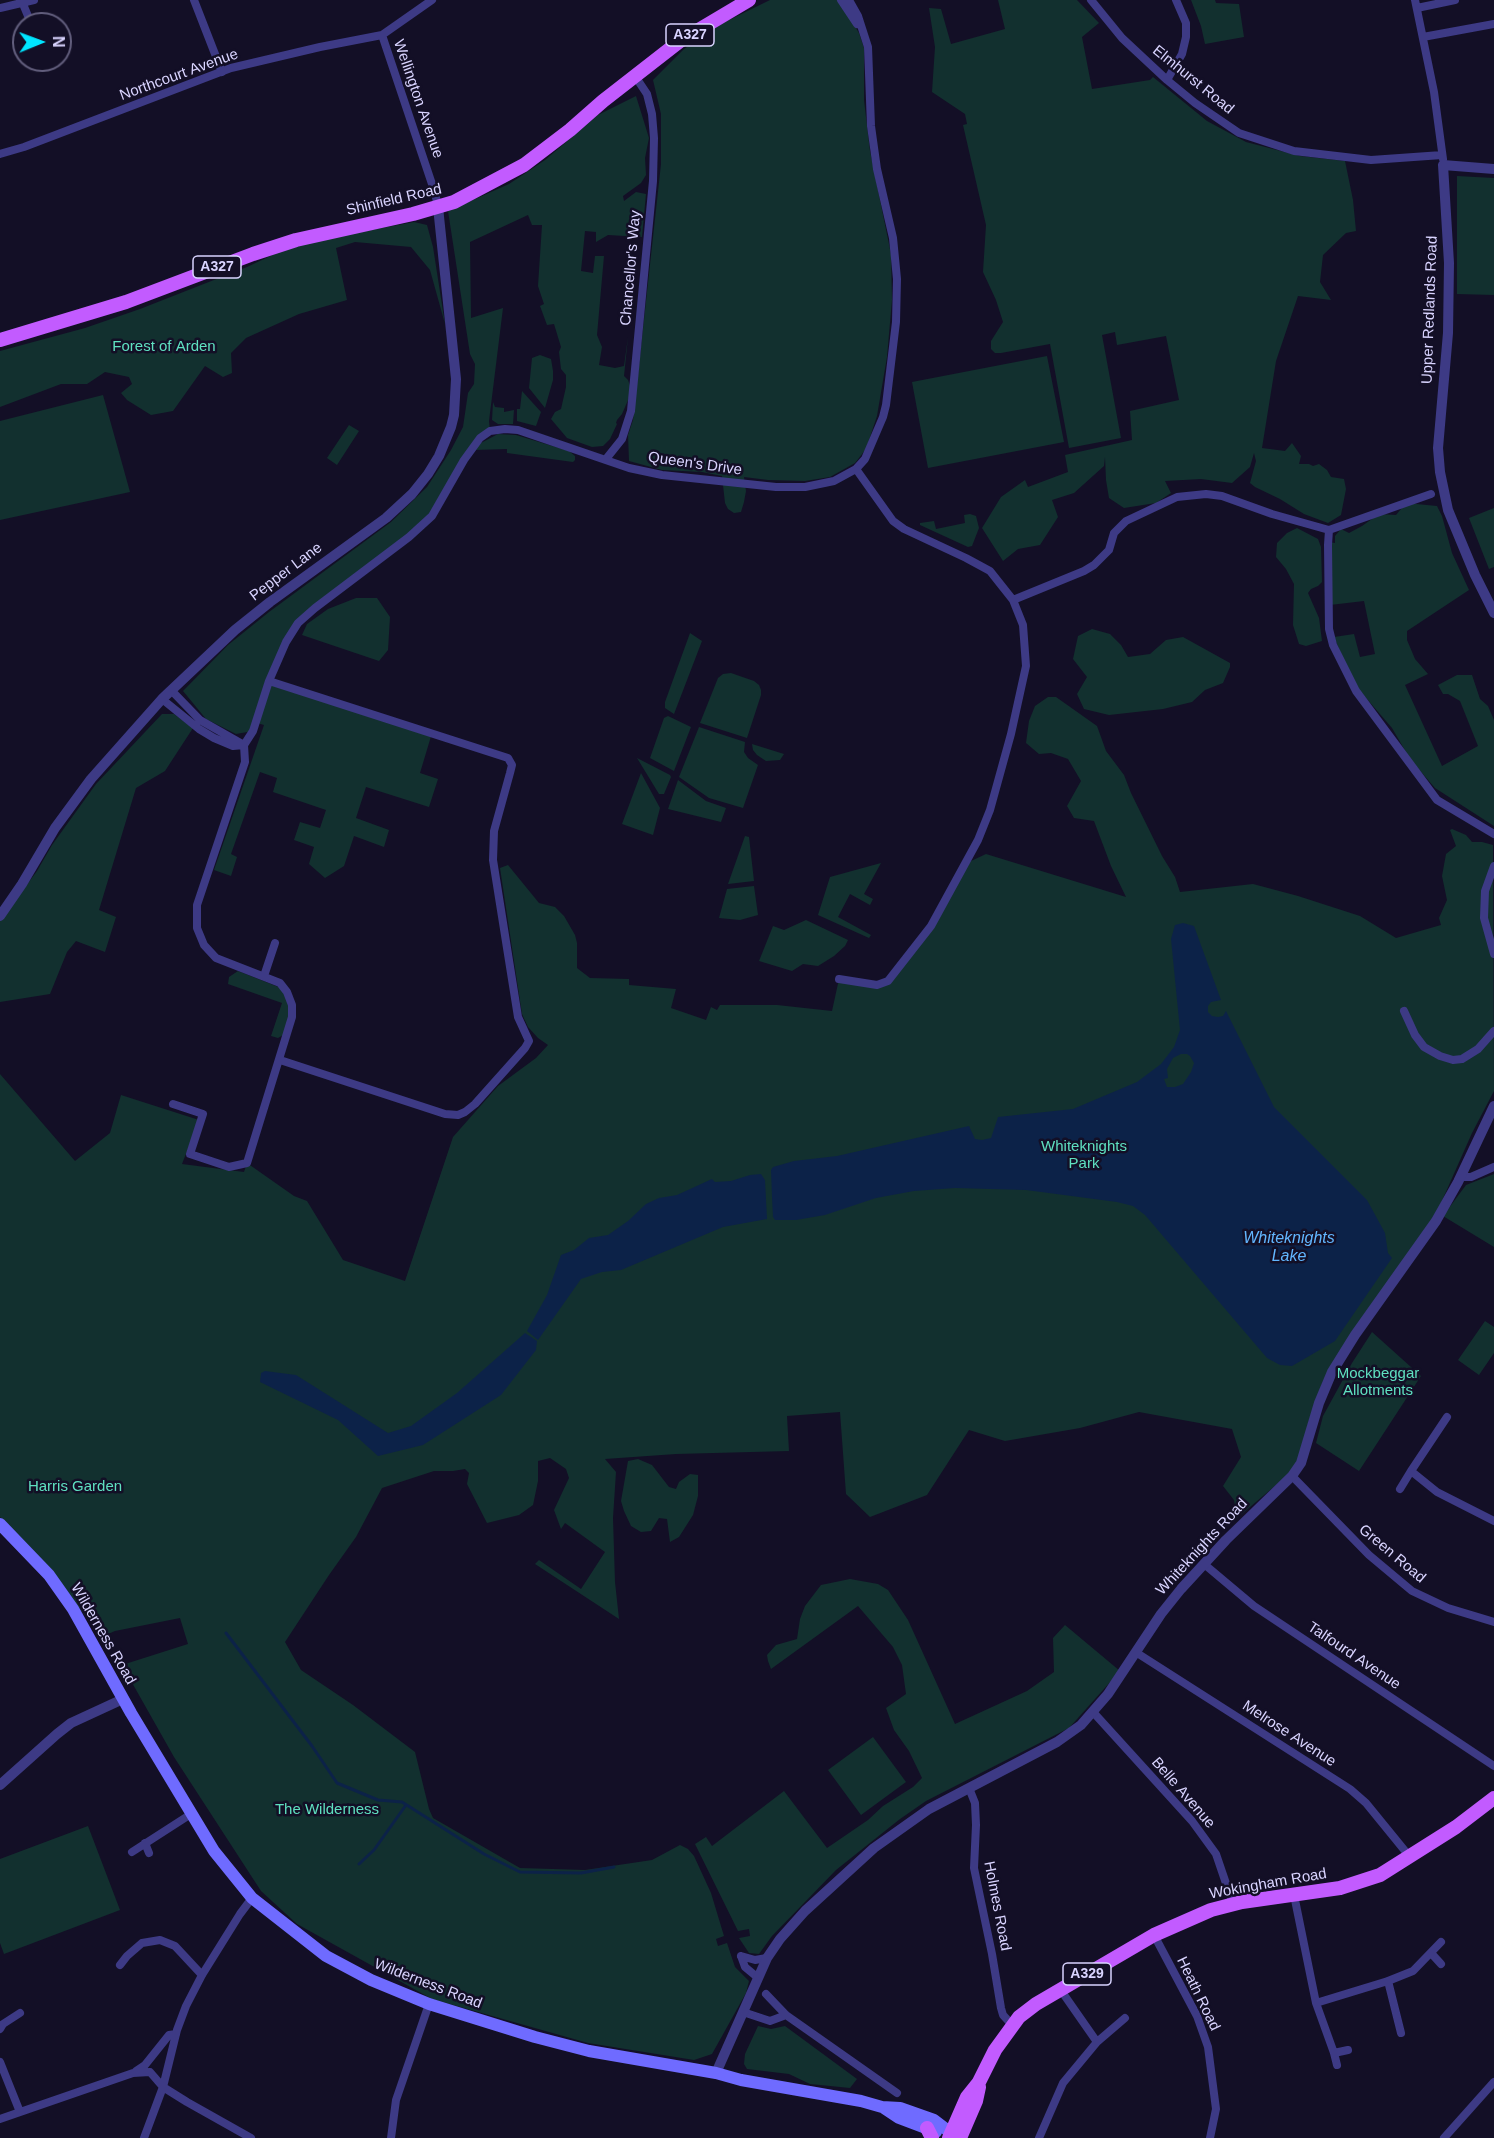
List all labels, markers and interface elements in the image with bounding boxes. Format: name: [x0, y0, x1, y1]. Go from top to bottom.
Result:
north arrow: [12, 12, 72, 72]
road number: A327: [666, 24, 714, 46]
text: N: [50, 36, 67, 48]
street label: Wellington Avenue: [389, 37, 447, 161]
street label: Elmhurst Road: [1149, 42, 1237, 118]
street label: Northcourt Avenue: [117, 45, 241, 105]
street label: Shinfield Road: [344, 180, 444, 220]
street label: Chancellor's Way: [617, 210, 645, 326]
street label: Upper Redlands Road: [1418, 236, 1442, 384]
road number: A327: [193, 256, 241, 278]
park label: Forest of Arden: [112, 338, 216, 356]
street label: Queen's Drive: [647, 449, 743, 479]
street label: Pepper Lane: [246, 539, 326, 605]
park label: Whiteknights Park: [1041, 1138, 1127, 1173]
water label: Whiteknights Lake: [1243, 1229, 1335, 1267]
park label: Mockbeggar Allotments: [1337, 1365, 1419, 1400]
park label: Harris Garden: [28, 1478, 122, 1496]
street label: Whiteknights Road: [1152, 1495, 1252, 1599]
street label: Green Road: [1355, 1521, 1429, 1587]
street label: Wilderness Road: [67, 1580, 139, 1688]
street label: Talfourd Avenue: [1304, 1618, 1404, 1694]
street label: Melrose Avenue: [1239, 1697, 1339, 1771]
street label: Belle Avenue: [1147, 1754, 1219, 1832]
park label: The Wilderness: [275, 1801, 379, 1819]
street label: Holmes Road: [979, 1860, 1015, 1952]
street label: Wokingham Road: [1208, 1865, 1328, 1903]
street label: Heath Road: [1172, 1954, 1224, 2034]
street label: Wilderness Road: [371, 1955, 485, 2013]
road number: A329: [1063, 1963, 1111, 1985]

